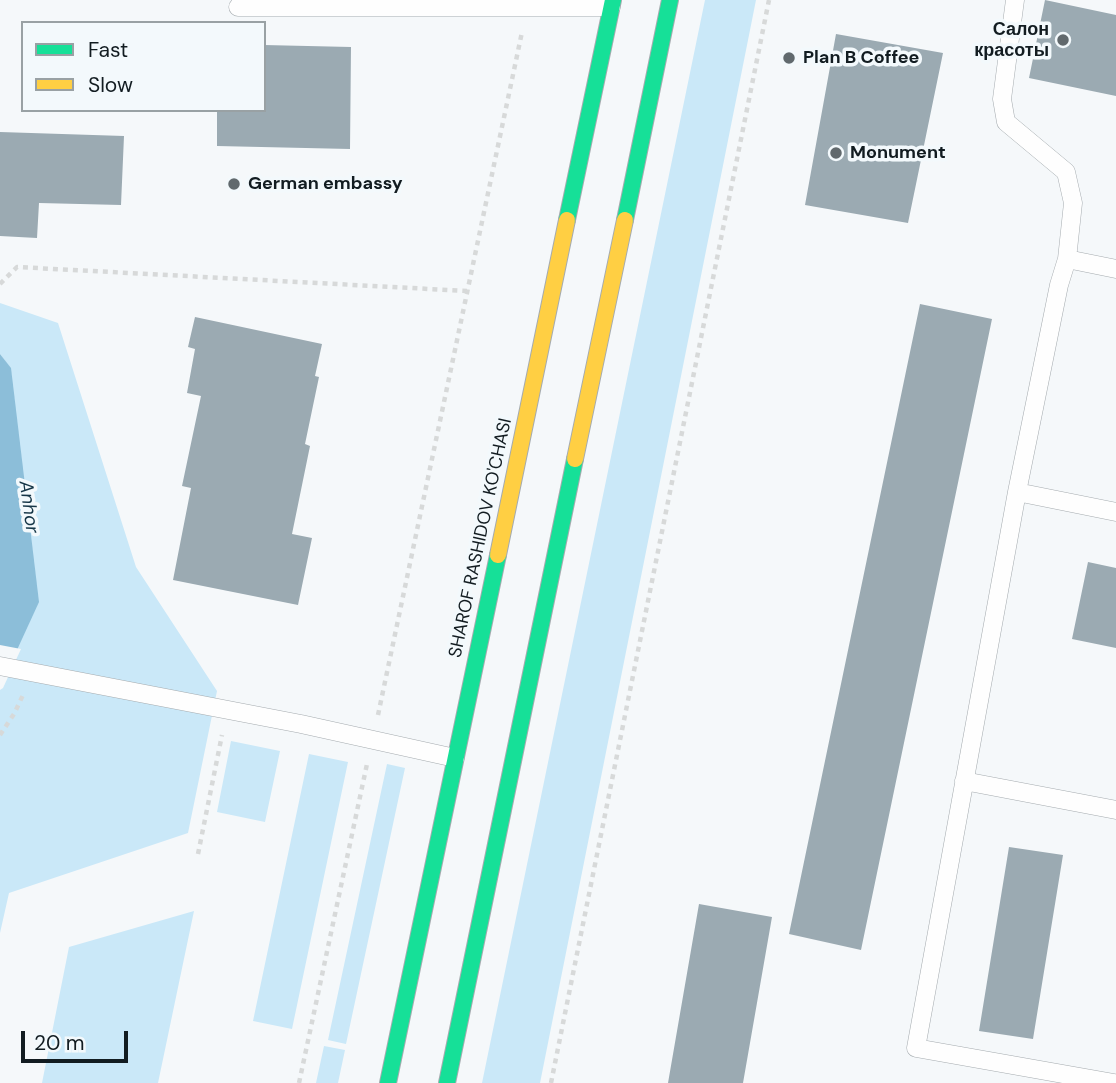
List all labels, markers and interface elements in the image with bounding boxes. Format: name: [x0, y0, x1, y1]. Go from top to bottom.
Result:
place label: Салон красоты: [974, 19, 1049, 61]
legend: [21, 21, 266, 112]
marker: Салон красоты: [1055, 32, 1071, 48]
text: Fast: [88, 36, 128, 64]
place label: Plan B Coffee: [803, 47, 919, 69]
marker: Plan B Coffee: [781, 50, 797, 66]
text: Slow: [88, 71, 133, 99]
place label: Monument: [850, 142, 946, 164]
marker: Monument: [828, 145, 844, 161]
place label: German embassy: [248, 173, 403, 195]
marker: German embassy: [226, 176, 242, 192]
street label: SHAROF RASHIDOV KO'CHASI: [445, 416, 517, 660]
water label: Anhor: [13, 479, 43, 535]
scale bar: [24, 1016, 131, 1060]
text: 20 m: [34, 1029, 85, 1057]

